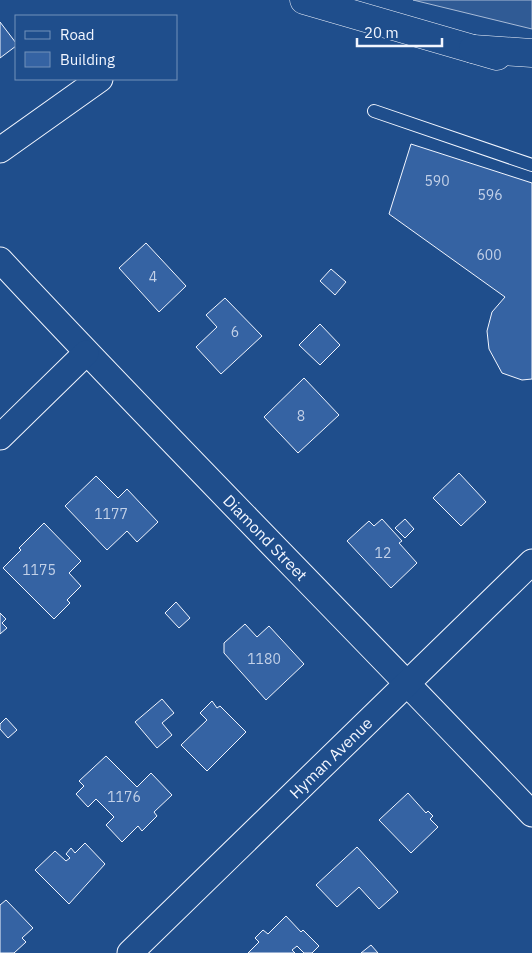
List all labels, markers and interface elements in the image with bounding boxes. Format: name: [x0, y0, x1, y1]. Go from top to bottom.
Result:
legend: [15, 15, 178, 80]
scale bar: [357, 15, 442, 47]
text: 20 m: [364, 23, 399, 42]
text: Road: [60, 25, 95, 44]
text: Building: [60, 50, 115, 69]
house number: 590: [424, 172, 450, 190]
house number: 596: [477, 186, 503, 204]
house number: 600: [476, 246, 502, 264]
house number: 4: [149, 268, 157, 286]
house number: 6: [231, 323, 239, 341]
house number: 8: [297, 407, 305, 425]
street label: Diamond Street: [219, 490, 312, 585]
house number: 1177: [94, 505, 128, 523]
house number: 12: [375, 544, 391, 562]
house number: 1175: [22, 561, 56, 579]
house number: 1180: [247, 650, 281, 668]
street label: Hyman Avenue: [285, 713, 377, 803]
house number: 1176: [107, 788, 141, 806]

